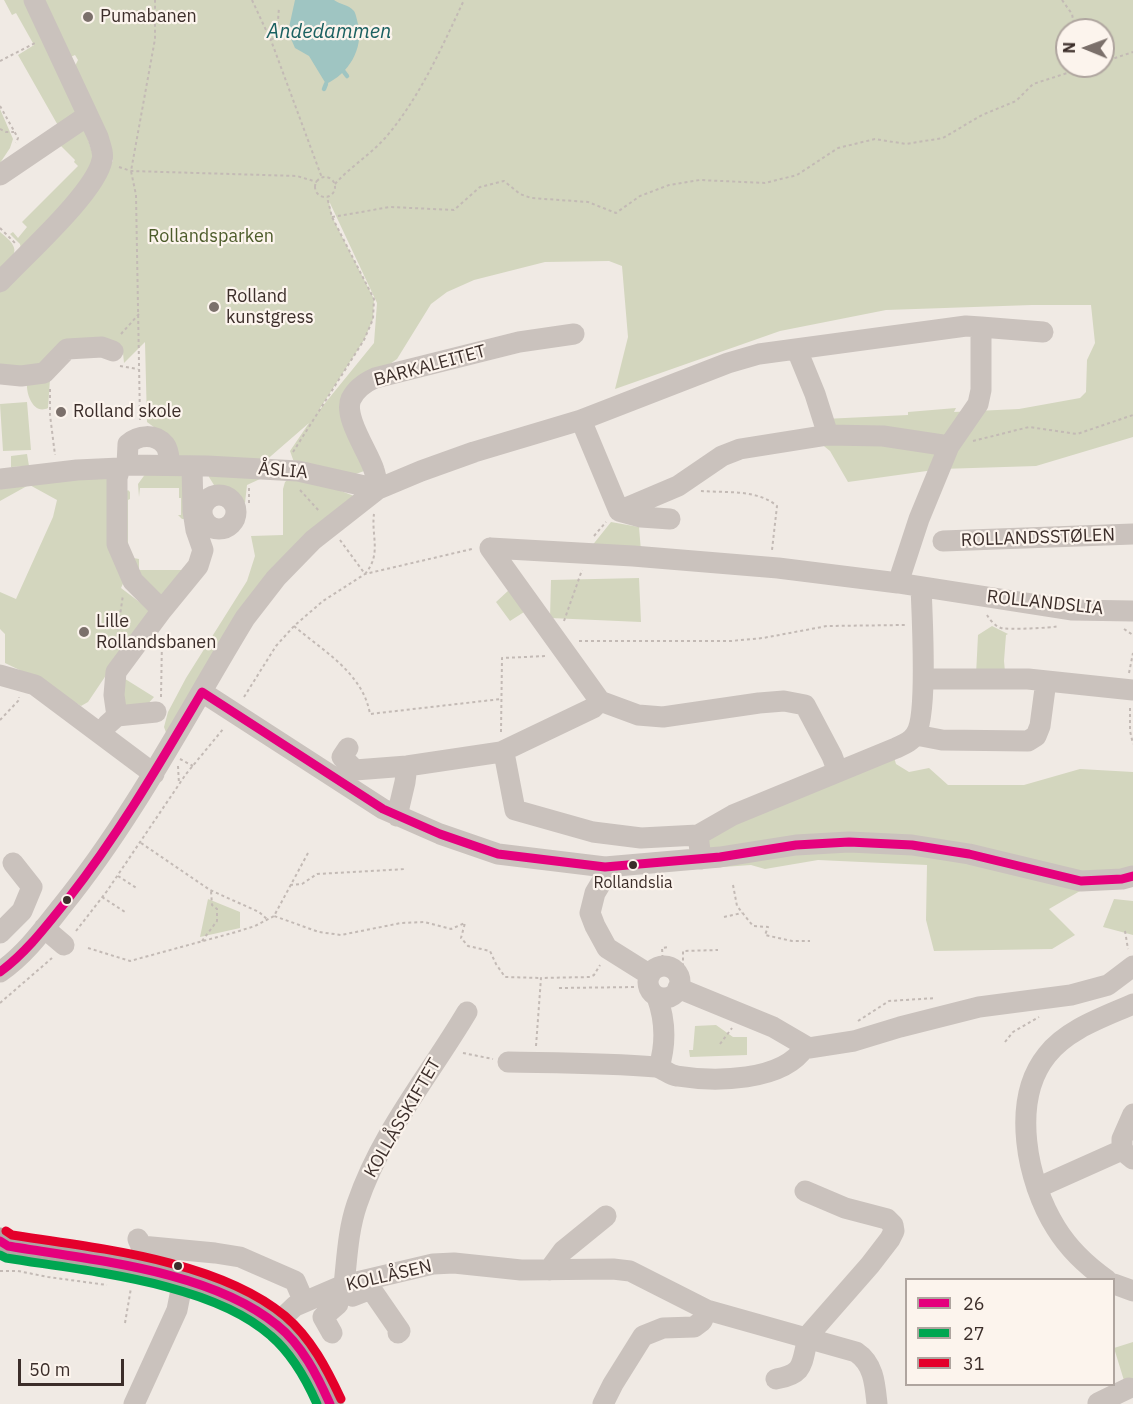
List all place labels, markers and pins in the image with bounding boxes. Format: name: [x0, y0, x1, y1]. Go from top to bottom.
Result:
place label: Pumabanen: [100, 6, 197, 28]
marker: Pumabanen: [81, 10, 95, 24]
place label: Rolland kunstgress: [226, 286, 314, 328]
marker: Rolland kunstgress: [207, 300, 221, 314]
place label: Rolland skole: [73, 401, 181, 423]
marker: Rolland skole: [54, 405, 68, 419]
place label: Lille Rollandsbanen: [96, 611, 216, 654]
marker: Lille Rollandsbanen: [77, 625, 91, 639]
marker: Rollandslia: [627, 859, 639, 871]
place label: Rollandslia: [593, 873, 673, 893]
unlabelled marker: [61, 894, 73, 906]
unlabelled marker: [172, 1260, 184, 1272]

